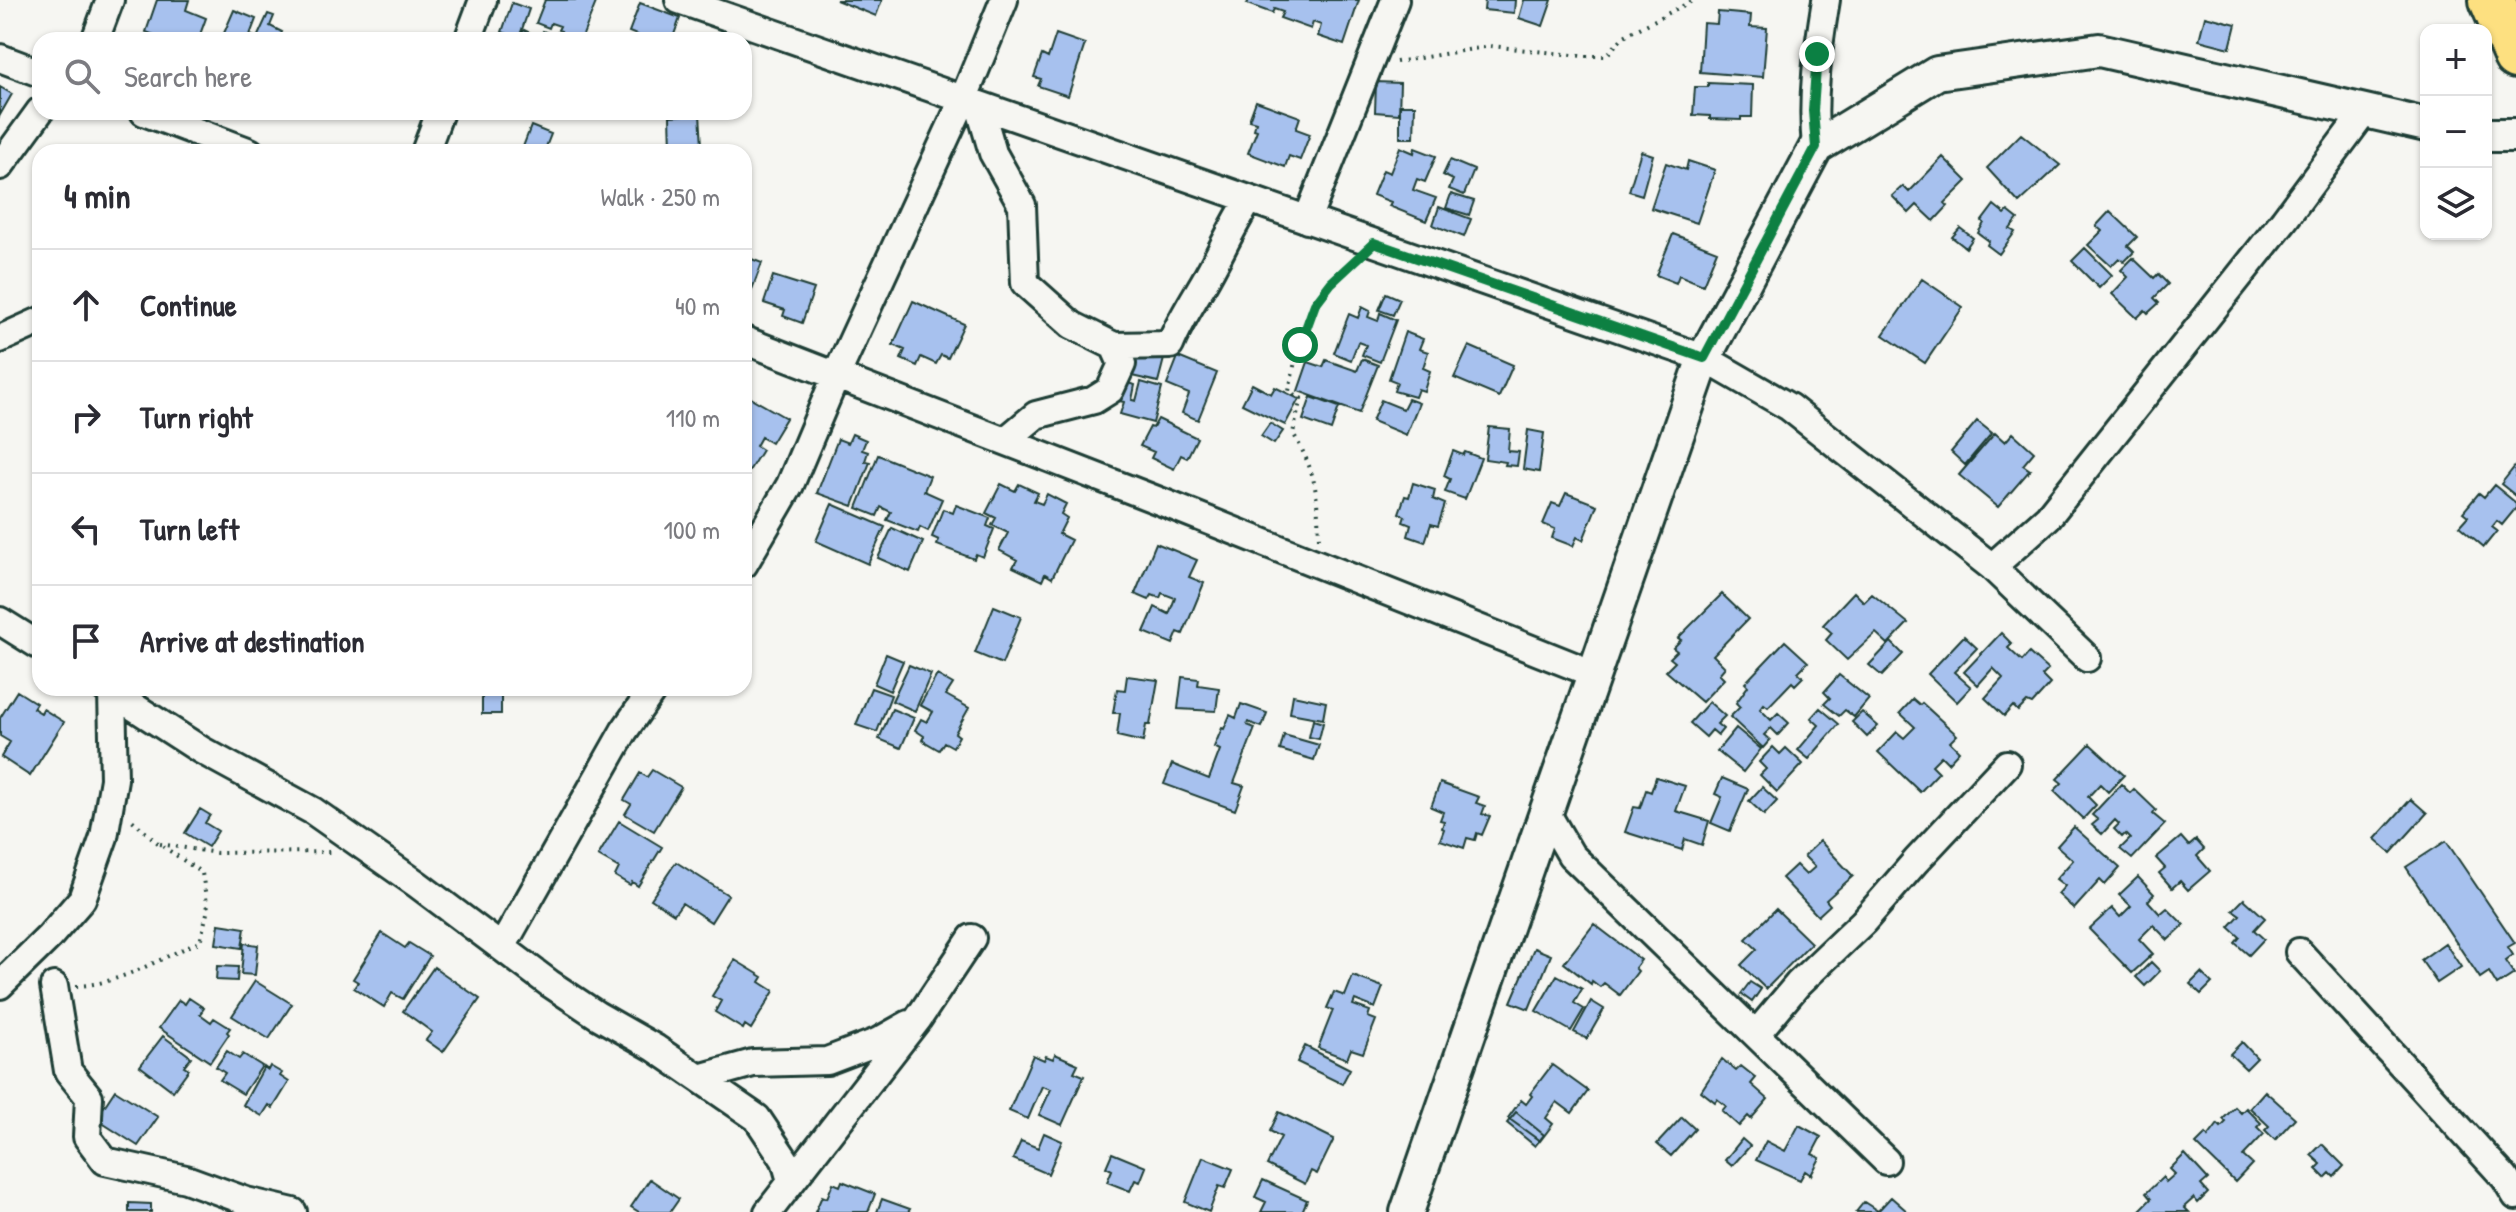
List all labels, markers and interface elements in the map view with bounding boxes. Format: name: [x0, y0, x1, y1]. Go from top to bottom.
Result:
map controls: [2420, 24, 2492, 240]
button: +: [2420, 24, 2492, 96]
search box: [32, 32, 752, 120]
route end: [1799, 36, 1835, 72]
icon: search: [60, 54, 104, 98]
text: Search here: [124, 56, 252, 96]
button: −: [2420, 96, 2492, 168]
button: layers: [2420, 168, 2492, 240]
text: 4 min: [64, 173, 131, 219]
text: Walk · 250 m: [600, 179, 720, 214]
icon: ahead: [64, 283, 108, 327]
text: Continue: [140, 285, 237, 325]
text: 40 m: [675, 288, 720, 323]
route start: [1282, 327, 1318, 363]
icon: right: [64, 395, 108, 439]
text: Turn right: [140, 397, 253, 437]
text: 110 m: [666, 400, 720, 435]
icon: left: [64, 507, 108, 551]
text: Turn left: [140, 509, 239, 549]
text: 100 m: [664, 512, 720, 547]
icon: arrive: [64, 619, 108, 663]
text: Arrive at destination: [140, 621, 365, 661]

